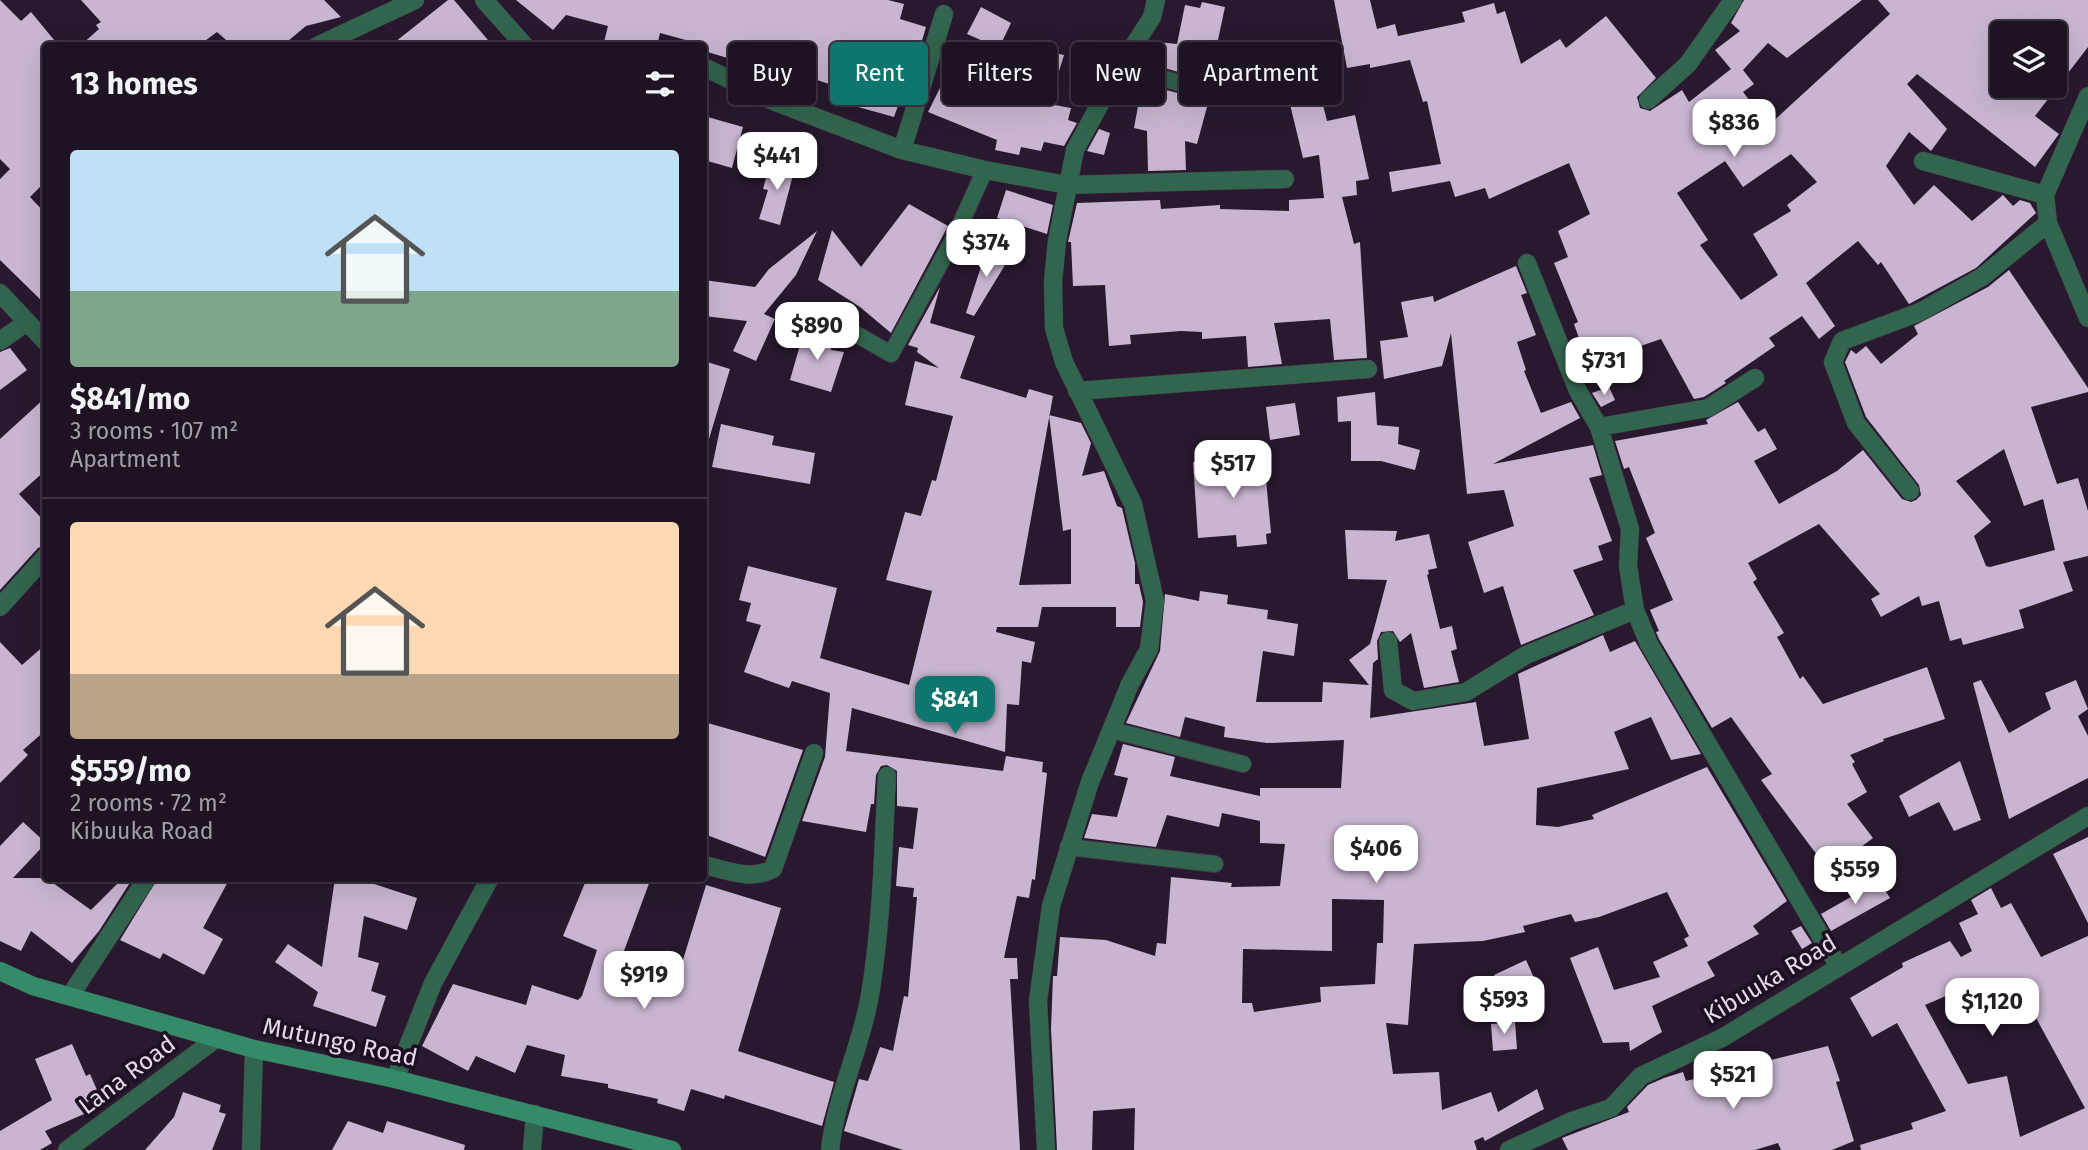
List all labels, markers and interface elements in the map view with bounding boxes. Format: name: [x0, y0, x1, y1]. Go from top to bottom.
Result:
map controls: [1990, 21, 2067, 98]
button: layers: [1990, 21, 2067, 98]
chip: Buy: [728, 42, 816, 105]
chip: Rent: [830, 42, 928, 105]
chip: Filters: [942, 42, 1057, 105]
chip: New: [1071, 42, 1165, 105]
chip: Apartment: [1179, 42, 1342, 105]
icon: filters: [641, 65, 679, 103]
text: 13 homes: [70, 66, 198, 102]
pin: $836: [1693, 100, 1775, 159]
text: $836: [1709, 108, 1759, 136]
pin: $441: [736, 132, 818, 192]
text: $441: [753, 141, 801, 169]
icon: home: [312, 196, 438, 322]
pin: $374: [945, 219, 1027, 279]
text: $374: [962, 228, 1010, 256]
pin: $890: [776, 302, 858, 362]
text: $890: [791, 311, 843, 339]
pin: $731: [1563, 338, 1645, 397]
text: $731: [1582, 346, 1626, 374]
text: $841/mo: [70, 381, 190, 417]
text: 3 rooms · 107 m²: [70, 417, 238, 445]
pin: $517: [1192, 440, 1274, 500]
text: Apartment: [70, 445, 180, 473]
text: $517: [1210, 449, 1256, 477]
icon: home: [312, 568, 438, 694]
pin: $841: [914, 676, 996, 736]
text: $841: [931, 685, 979, 713]
text: $559/mo: [70, 753, 191, 789]
text: 2 rooms · 72 m²: [70, 789, 227, 817]
text: Kibuuka Road: [70, 817, 214, 845]
pin: $406: [1335, 826, 1417, 885]
text: $406: [1350, 834, 1402, 862]
pin: $559: [1814, 846, 1896, 906]
text: $559: [1830, 855, 1880, 883]
street label: Kibuuka Road: [1699, 928, 1841, 1030]
pin: $919: [603, 951, 685, 1011]
text: $919: [620, 960, 668, 988]
pin: $593: [1463, 976, 1545, 1036]
pin: $1,120: [1935, 978, 2049, 1038]
text: $593: [1480, 985, 1529, 1013]
text: $1,120: [1961, 987, 2023, 1015]
street label: Mutungo Road: [260, 1012, 420, 1072]
street label: Lana Road: [73, 1030, 181, 1120]
pin: $521: [1692, 1052, 1774, 1111]
text: $521: [1710, 1060, 1756, 1088]

